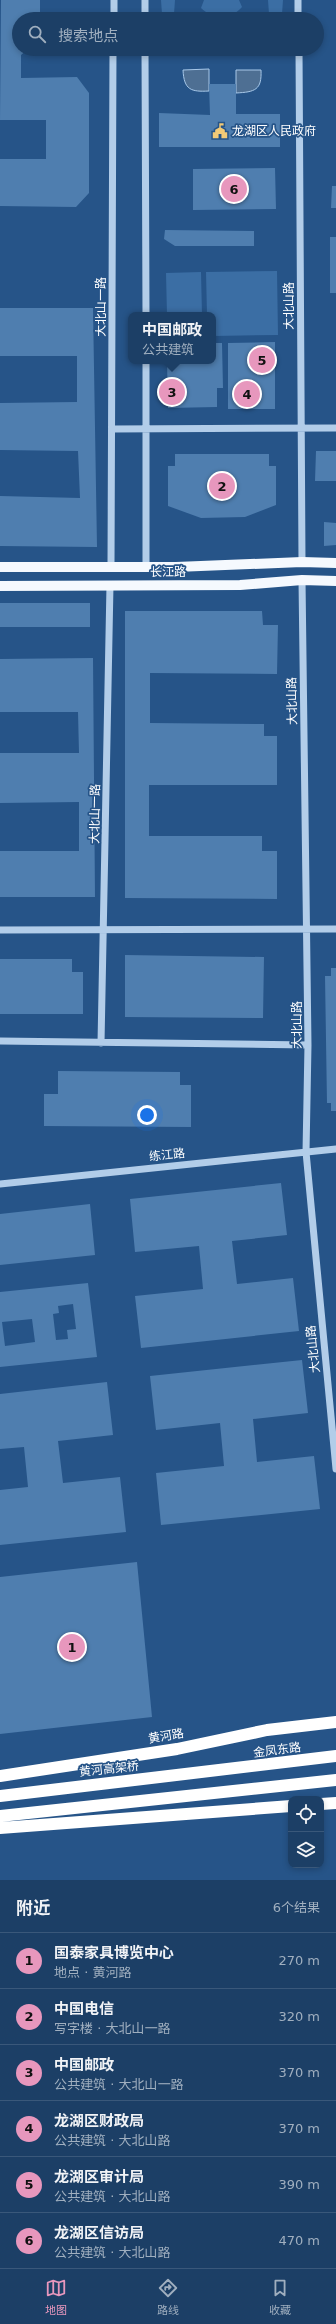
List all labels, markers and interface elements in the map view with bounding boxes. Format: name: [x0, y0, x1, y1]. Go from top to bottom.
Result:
search box: [12, 12, 324, 56]
icon: search: [26, 23, 48, 45]
text: 搜索地点: [58, 27, 118, 45]
public building icon: 龙湖区人民政府: [211, 122, 229, 140]
place label: 龙湖区人民政府: [232, 124, 316, 138]
pin: 6: [221, 174, 247, 204]
street label: 大北山一路: [94, 277, 108, 337]
street label: 大北山路: [282, 282, 296, 330]
popup: [128, 312, 216, 364]
text: 中国邮政: [142, 321, 202, 339]
text: 公共建筑: [142, 342, 194, 357]
pin: 5: [249, 345, 275, 375]
pin: 3: [159, 377, 185, 407]
pin: 4: [234, 379, 260, 409]
pin: 2: [209, 471, 235, 501]
street label: 长江路: [150, 565, 186, 579]
street label: 大北山路: [285, 677, 299, 725]
street label: 大北山一路: [87, 784, 103, 844]
street label: 大北山路: [290, 1001, 304, 1049]
your location: [137, 1105, 157, 1125]
street label: 练江路: [148, 1146, 186, 1164]
street label: 大北山路: [304, 1324, 322, 1374]
pin: 1: [59, 1632, 85, 1662]
street label: 黄河路: [147, 1726, 185, 1746]
street label: 金凤东路: [252, 1740, 302, 1760]
street label: 黄河高架桥: [78, 1759, 140, 1779]
map controls: [288, 1796, 324, 1868]
button: locate: [288, 1796, 324, 1832]
button: layers: [288, 1832, 324, 1868]
text: 附近: [16, 1898, 50, 1918]
text: 6个结果: [273, 1900, 320, 1915]
text: 国泰家具博览中心: [54, 1944, 174, 1962]
text: 1: [24, 1953, 34, 1968]
text: 270 m: [278, 1953, 320, 1968]
text: 地点 · 黄河路: [54, 1965, 131, 1980]
text: 中国电信: [54, 2000, 114, 2018]
text: 2: [24, 2009, 34, 2024]
text: 320 m: [278, 2009, 320, 2024]
text: 写字楼 · 大北山一路: [54, 2021, 170, 2036]
text: 中国邮政: [54, 2056, 114, 2074]
text: 3: [24, 2065, 34, 2080]
text: 370 m: [278, 2065, 320, 2080]
text: 公共建筑 · 大北山一路: [54, 2077, 183, 2092]
text: 龙湖区财政局: [54, 2112, 144, 2130]
text: 4: [24, 2121, 34, 2136]
text: 370 m: [278, 2121, 320, 2136]
text: 公共建筑 · 大北山路: [54, 2133, 170, 2148]
text: 龙湖区审计局: [54, 2168, 144, 2186]
text: 5: [24, 2177, 34, 2192]
text: 390 m: [278, 2177, 320, 2192]
text: 公共建筑 · 大北山路: [54, 2189, 170, 2204]
text: 龙湖区信访局: [54, 2224, 144, 2242]
text: 6: [24, 2233, 34, 2248]
text: 470 m: [278, 2233, 320, 2248]
text: 公共建筑 · 大北山路: [54, 2245, 170, 2260]
tab: 地图: [45, 2277, 67, 2317]
tab: 路线: [157, 2277, 179, 2317]
tab: 收藏: [269, 2277, 291, 2317]

